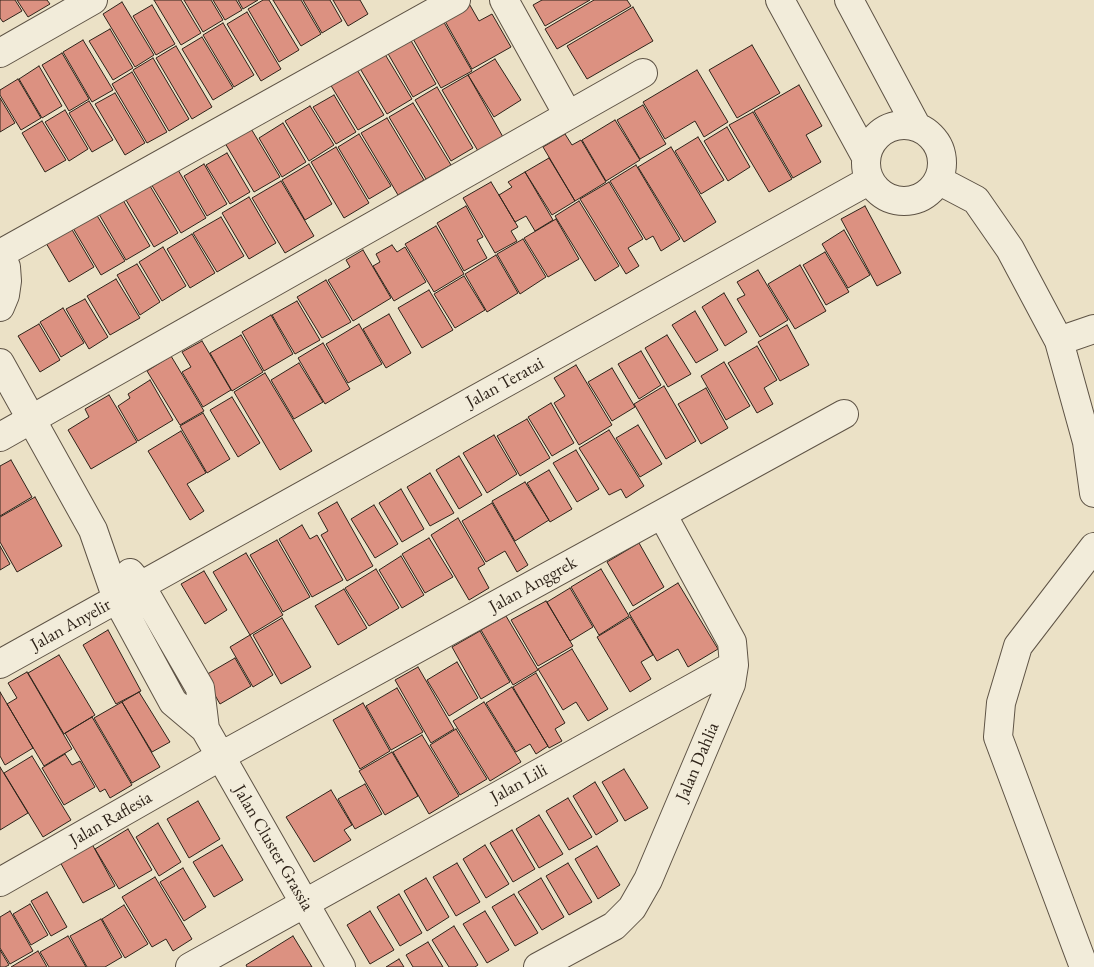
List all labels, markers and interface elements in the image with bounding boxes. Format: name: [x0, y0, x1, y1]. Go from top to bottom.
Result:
street label: Jalan Teratai: [462, 353, 548, 413]
street label: Jalan Anggrek: [485, 552, 581, 618]
street label: Jalan Anyelir: [27, 594, 115, 656]
street label: Jalan Dahlia: [672, 719, 724, 805]
street label: Jalan Lili: [487, 760, 551, 808]
street label: Jalan Cluster Grassia: [228, 781, 318, 915]
street label: Jalan Raflesia: [66, 787, 156, 851]

